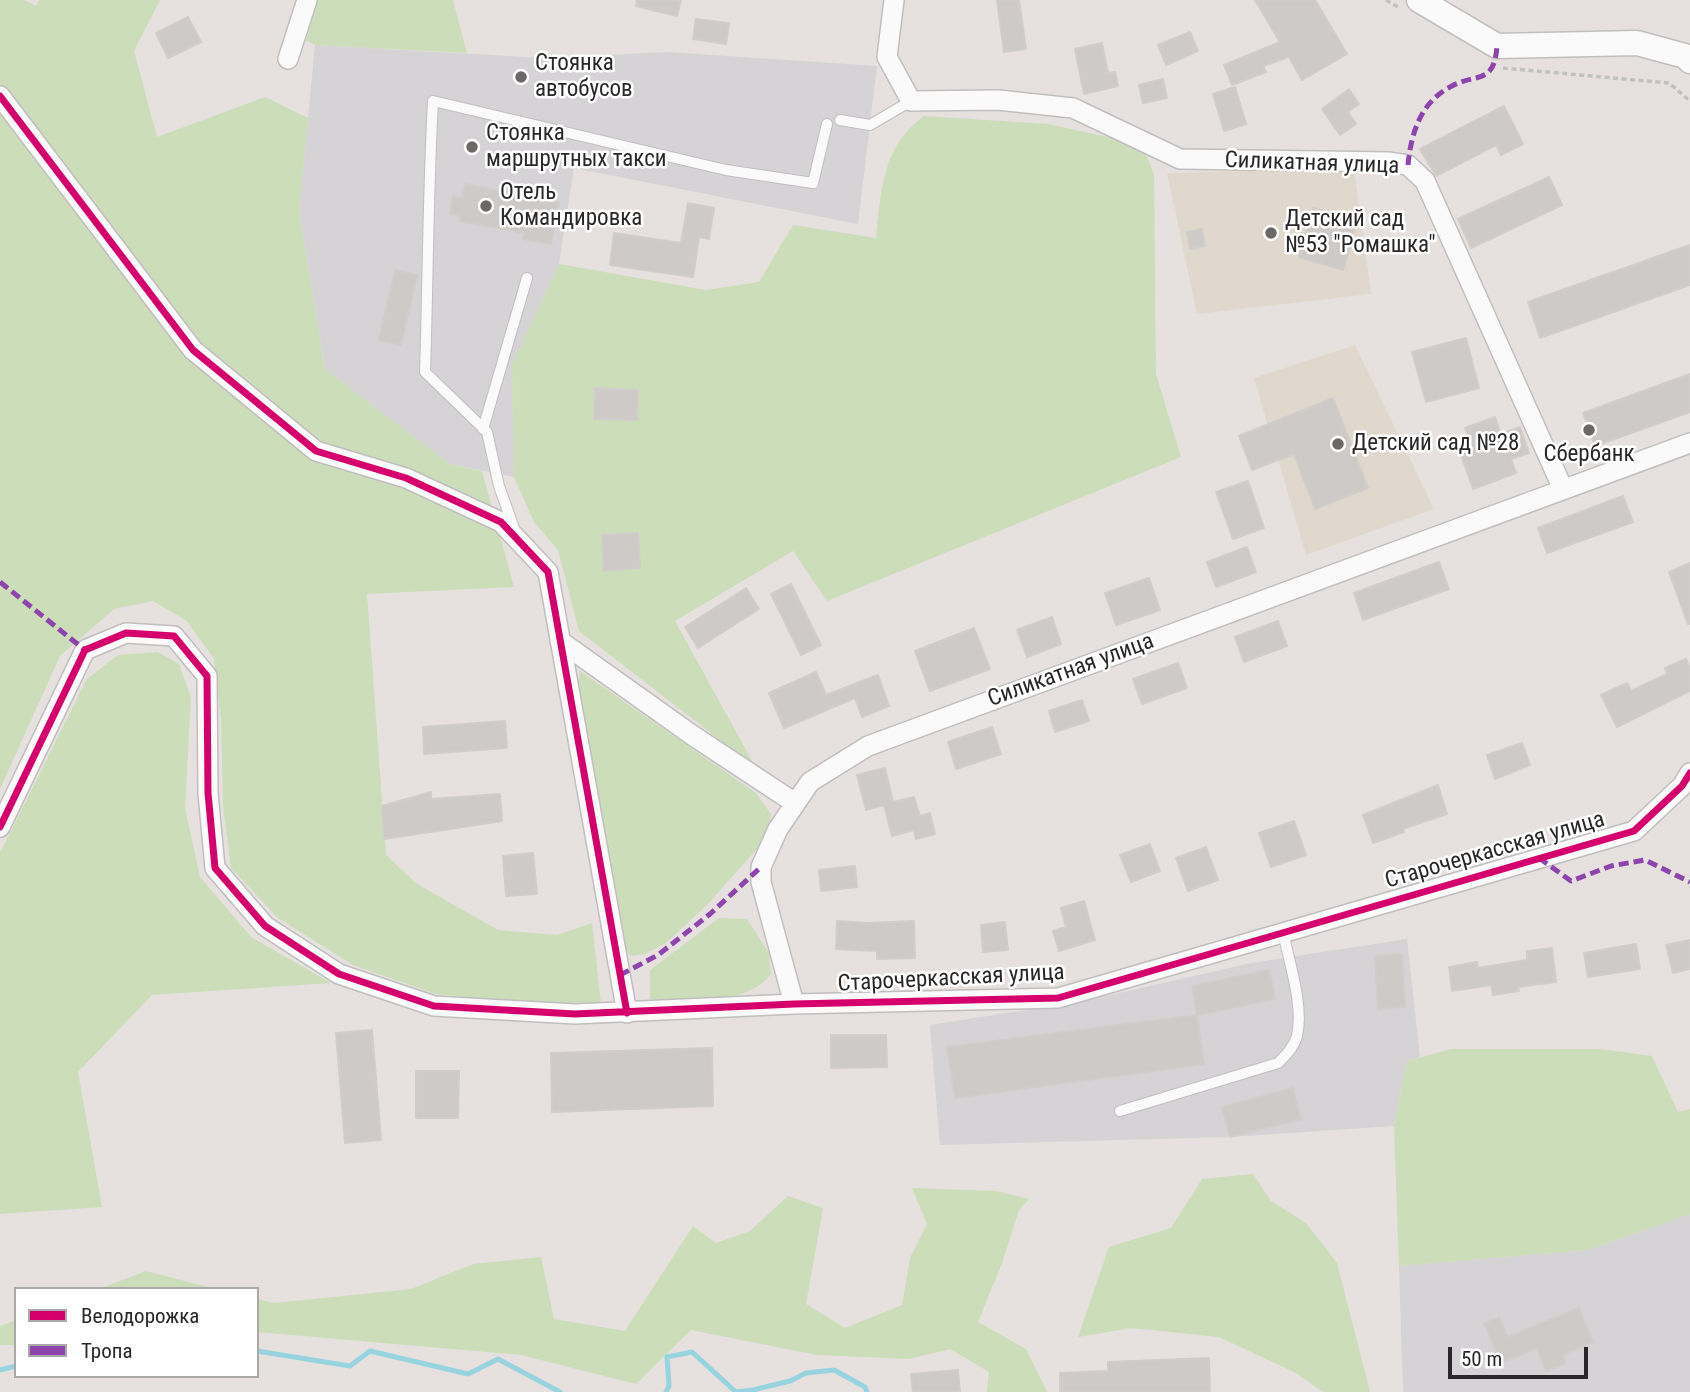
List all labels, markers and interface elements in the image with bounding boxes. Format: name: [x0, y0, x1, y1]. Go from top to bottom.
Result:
place label: Стоянка автобусов: [535, 50, 633, 104]
marker: Стоянка автобусов: [513, 69, 529, 85]
place label: Стоянка маршрутных такси: [486, 120, 667, 174]
marker: Стоянка маршрутных такси: [464, 139, 480, 155]
street label: Силикатная улица: [1224, 147, 1400, 181]
place label: Отель Командировка: [500, 179, 642, 233]
marker: Отель Командировка: [478, 198, 494, 214]
place label: Детский сад №53 "Ромашка": [1285, 206, 1436, 260]
marker: Детский сад №53 "Ромашка": [1263, 225, 1279, 241]
marker: Сбербанк: [1581, 422, 1597, 438]
place label: Детский сад №28: [1352, 430, 1519, 458]
marker: Детский сад №28: [1330, 436, 1346, 452]
place label: Сбербанк: [1543, 441, 1635, 469]
street label: Силикатная улица: [984, 628, 1158, 714]
street label: Старочеркасская улица: [1382, 806, 1608, 896]
street label: Старочеркасская улица: [837, 959, 1065, 999]
legend: [14, 1287, 259, 1378]
text: Велодорожка: [81, 1304, 199, 1328]
scale bar: [1452, 1332, 1592, 1376]
text: Тропа: [81, 1339, 132, 1363]
text: 50 m: [1461, 1347, 1502, 1371]

